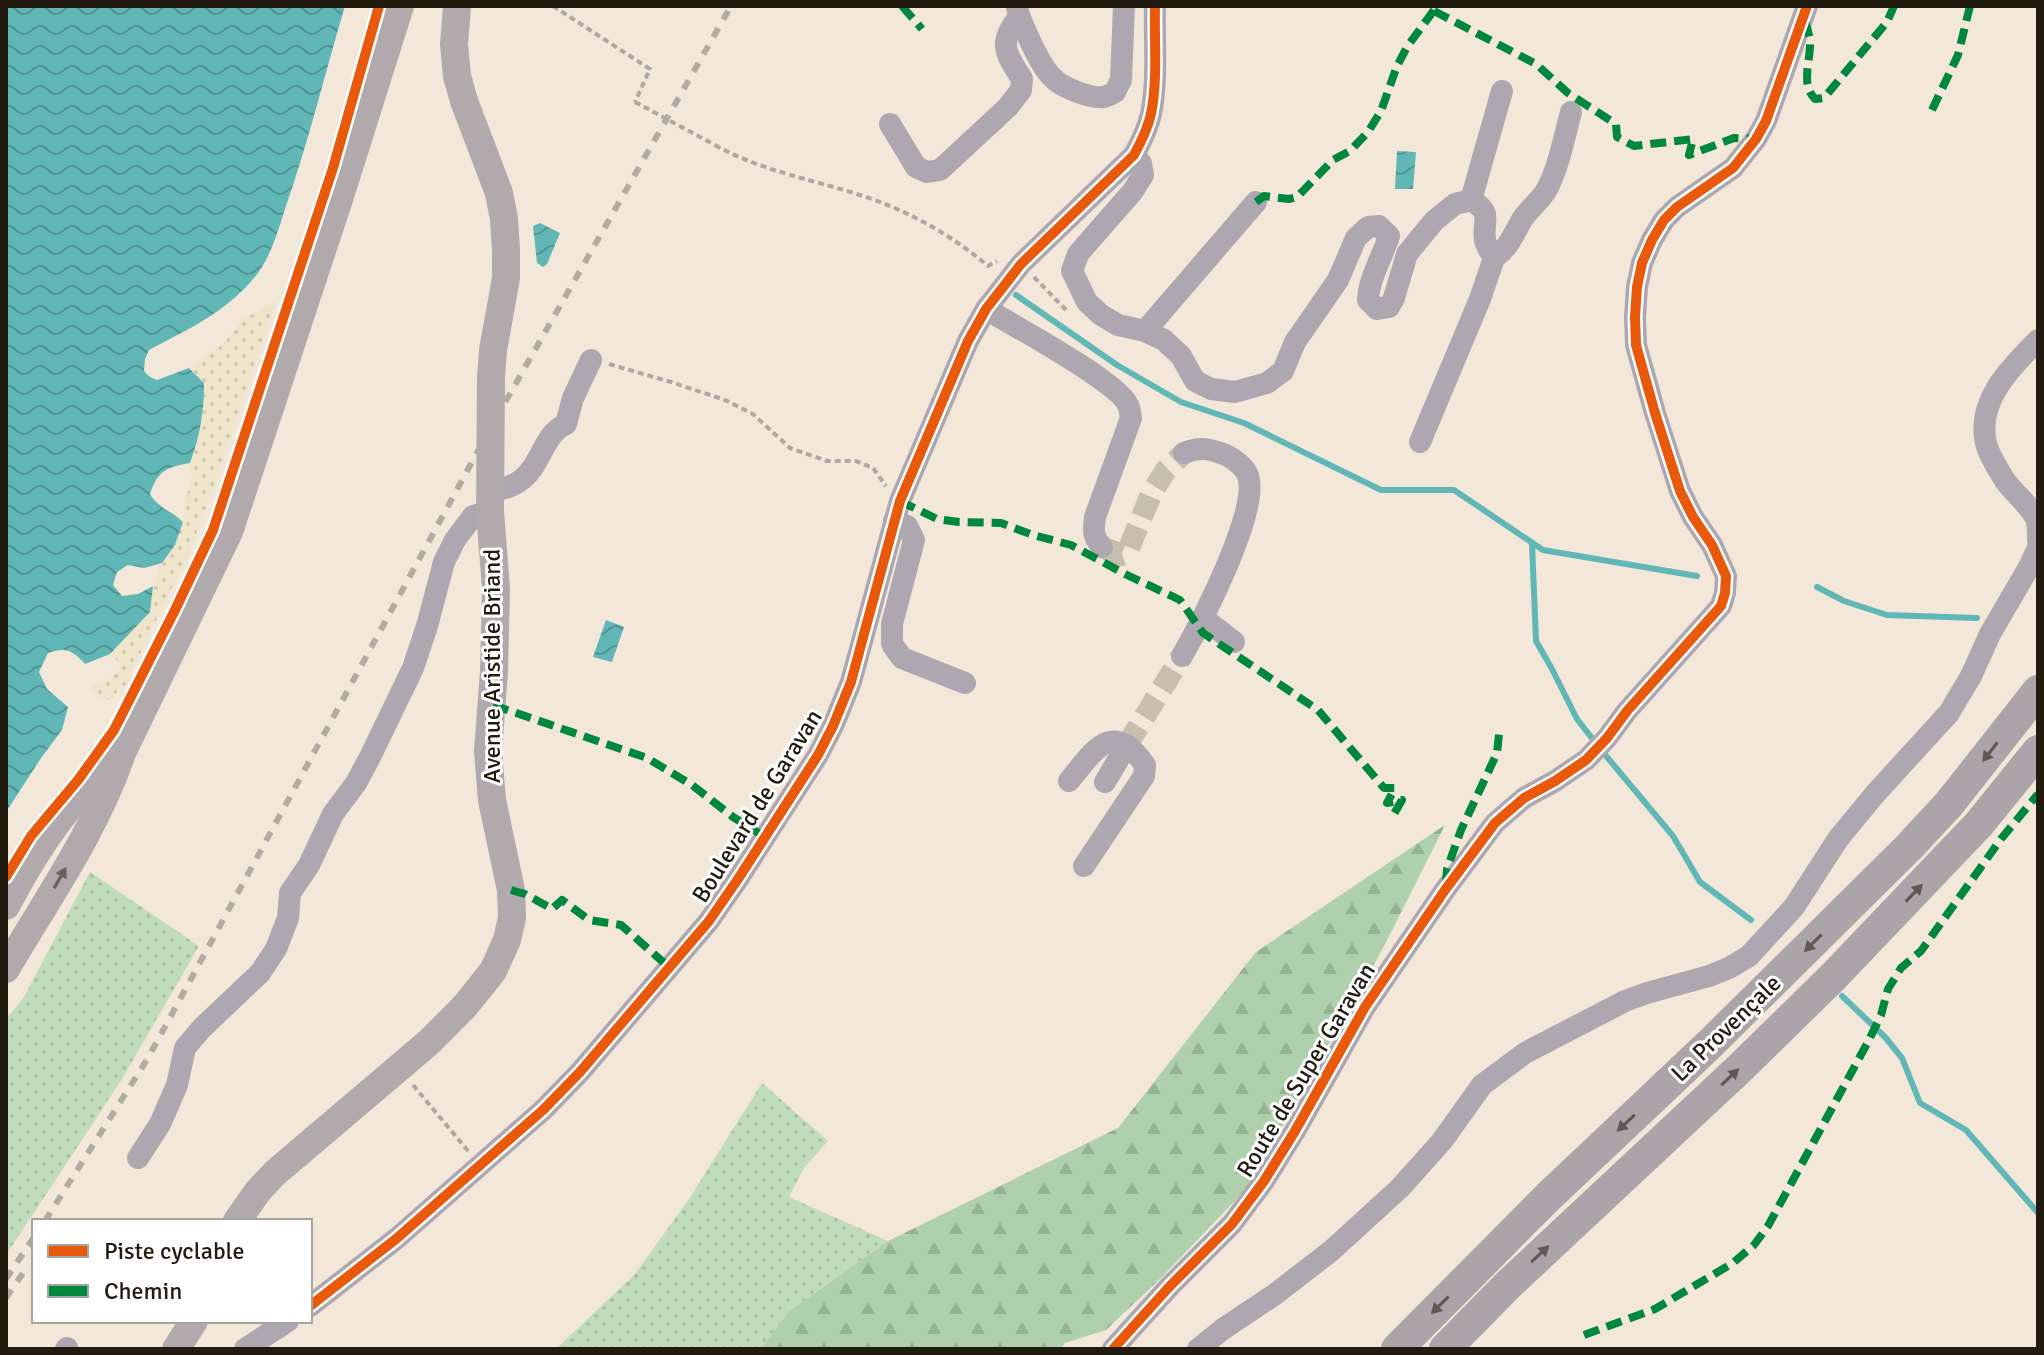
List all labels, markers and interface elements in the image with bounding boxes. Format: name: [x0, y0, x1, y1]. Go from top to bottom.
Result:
street label: Avenue Aristide Briand: [477, 549, 507, 783]
street label: Boulevard de Garavan: [685, 704, 829, 908]
one-way arrow: [1983, 742, 1999, 762]
one-way arrow: [53, 867, 67, 889]
one-way arrow: [1904, 884, 1922, 903]
one-way arrow: [1804, 933, 1823, 952]
street label: Route de Super Garavan: [1230, 957, 1382, 1183]
street label: La Provençale: [1665, 968, 1787, 1088]
one-way arrow: [1721, 1068, 1740, 1086]
one-way arrow: [1617, 1114, 1636, 1132]
legend: [32, 1219, 312, 1323]
text: Piste cyclable: [104, 1236, 244, 1266]
one-way arrow: [1531, 1246, 1550, 1264]
text: Chemin: [104, 1276, 182, 1306]
one-way arrow: [1432, 1295, 1450, 1314]

